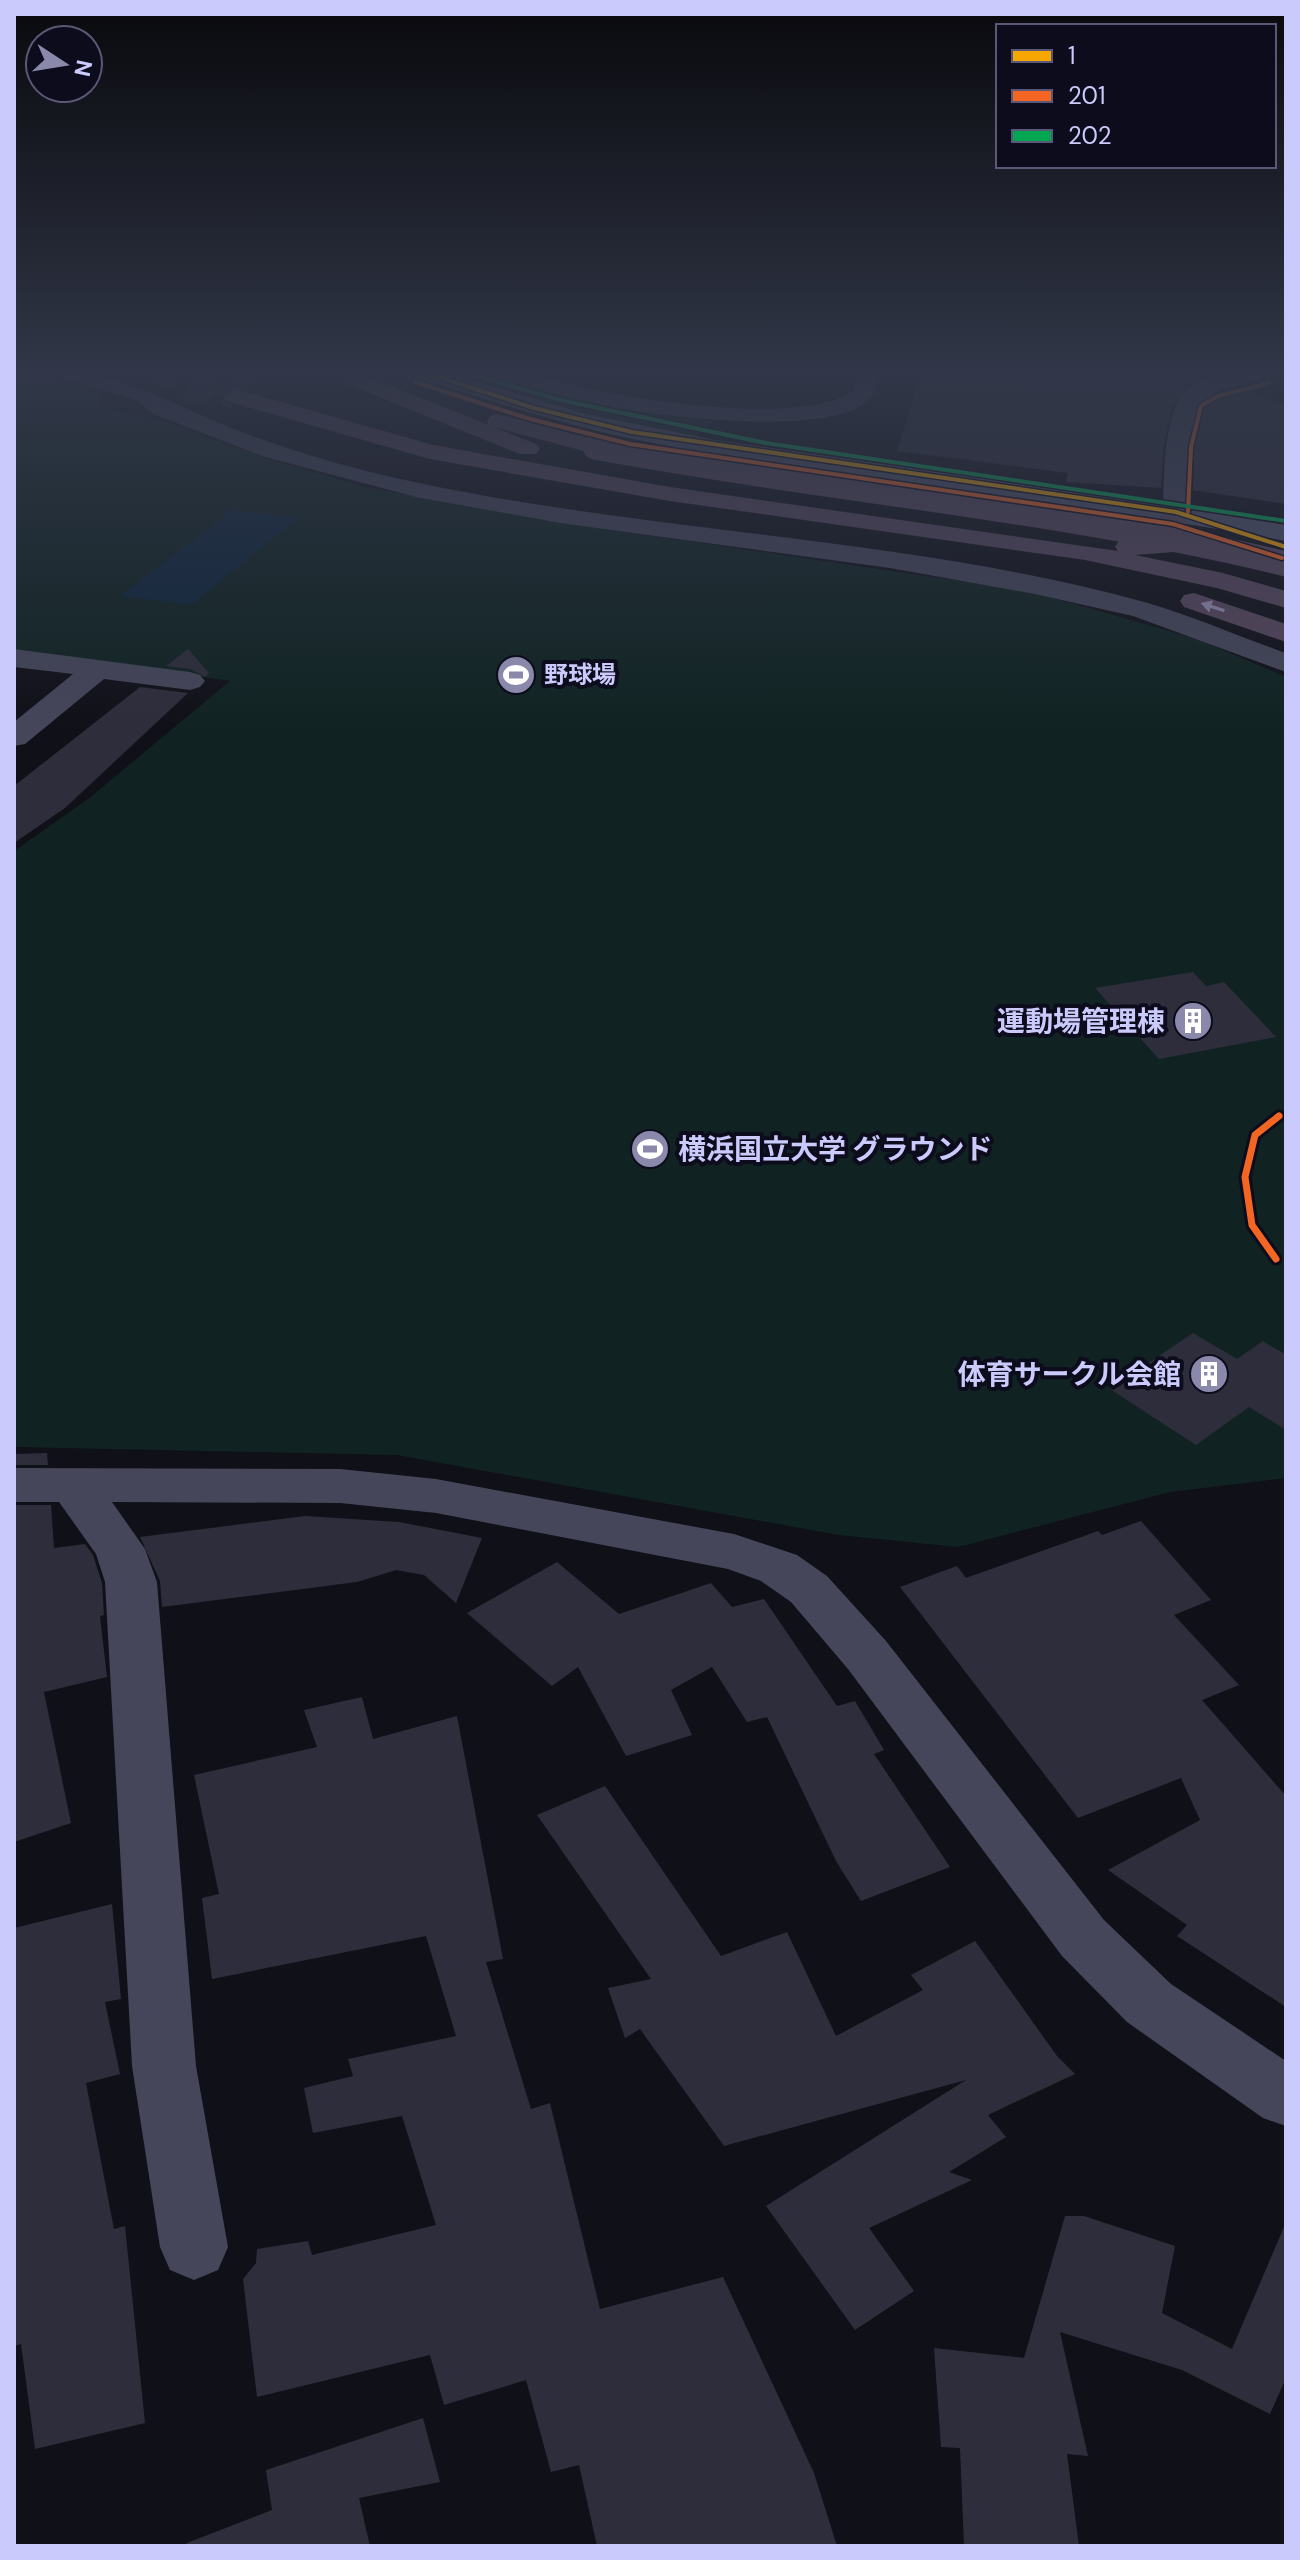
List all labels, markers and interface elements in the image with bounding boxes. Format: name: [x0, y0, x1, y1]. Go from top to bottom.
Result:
north arrow: [24, 24, 104, 104]
legend: [996, 24, 1276, 168]
text: 1: [1068, 40, 1076, 71]
text: N: [67, 57, 99, 79]
text: 201: [1068, 80, 1106, 111]
text: 202: [1068, 120, 1112, 151]
one-way arrow: [1200, 601, 1224, 613]
sports icon: 野球場: [495, 654, 537, 696]
place label: 野球場: [544, 659, 616, 690]
building icon: 運動場管理棟: [1172, 1000, 1214, 1042]
place label: 運動場管理棟: [997, 1003, 1165, 1040]
sports icon: 横浜国立大学 グラウンド: [629, 1128, 671, 1170]
place label: 横浜国立大学 グラウンド: [678, 1131, 993, 1168]
building icon: 体育サークル会館: [1188, 1353, 1230, 1395]
place label: 体育サークル会館: [958, 1356, 1181, 1393]

